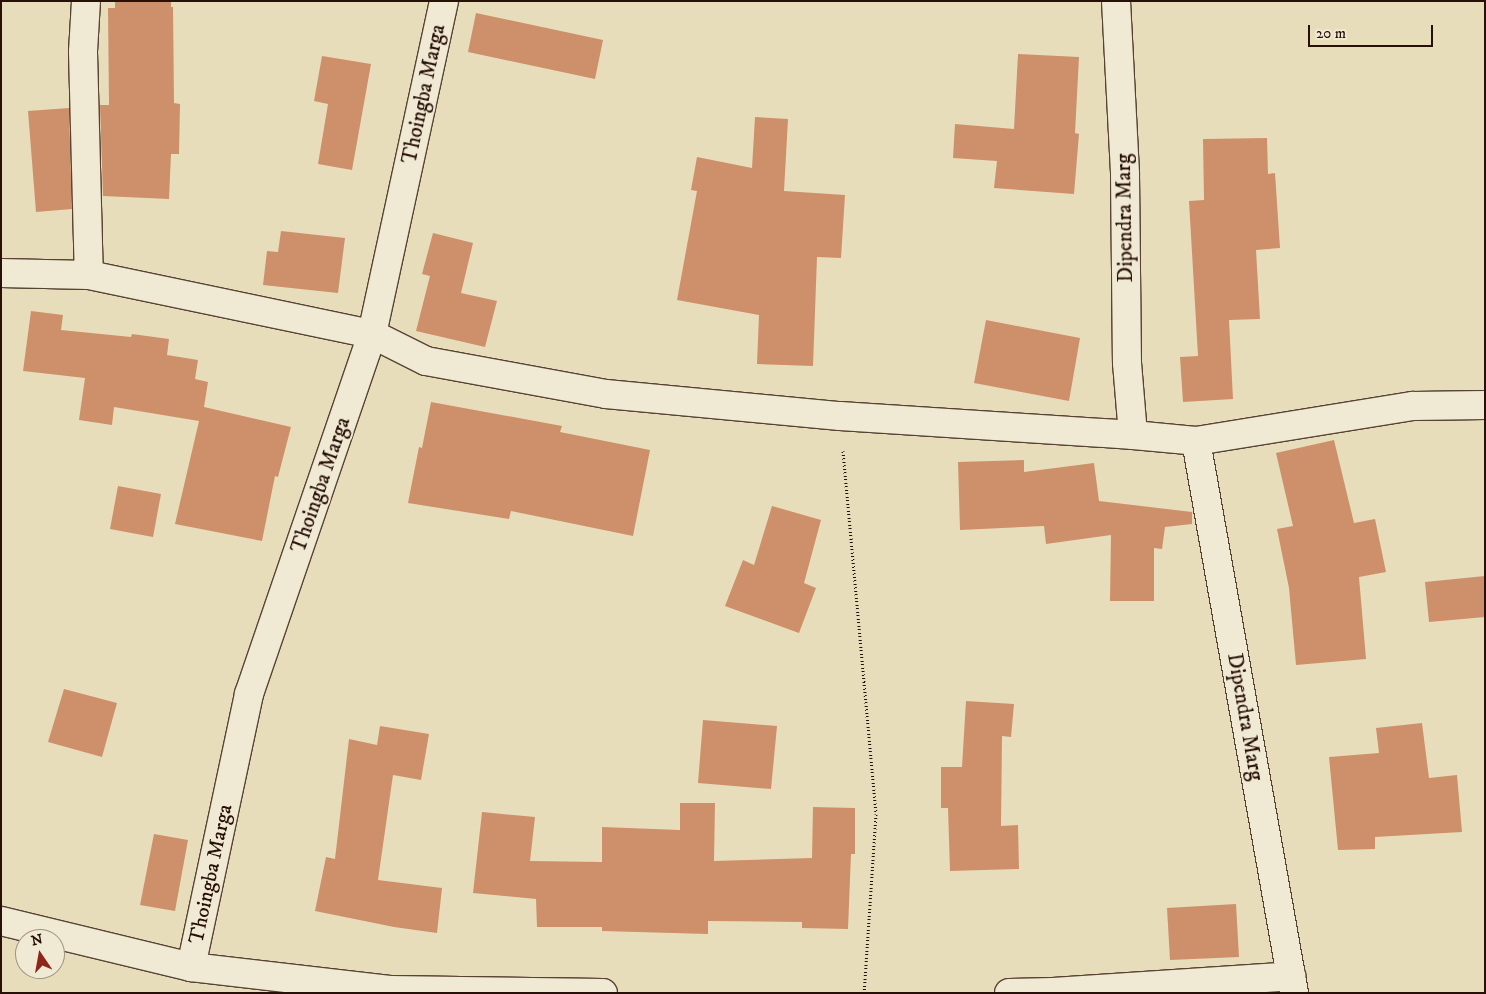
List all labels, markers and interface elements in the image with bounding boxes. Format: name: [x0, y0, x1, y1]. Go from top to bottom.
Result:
scale bar: [1311, 15, 1436, 47]
street label: Thoingba Marga: [397, 22, 451, 166]
text: 20 m: [1316, 24, 1346, 43]
street label: Dipendra Marg: [1111, 153, 1139, 283]
street label: Thoingba Marga: [286, 414, 356, 556]
street label: Dipendra Marg: [1221, 651, 1269, 783]
street label: Thoingba Marga: [184, 802, 238, 946]
north arrow: [15, 929, 65, 979]
text: N: [30, 930, 45, 950]

